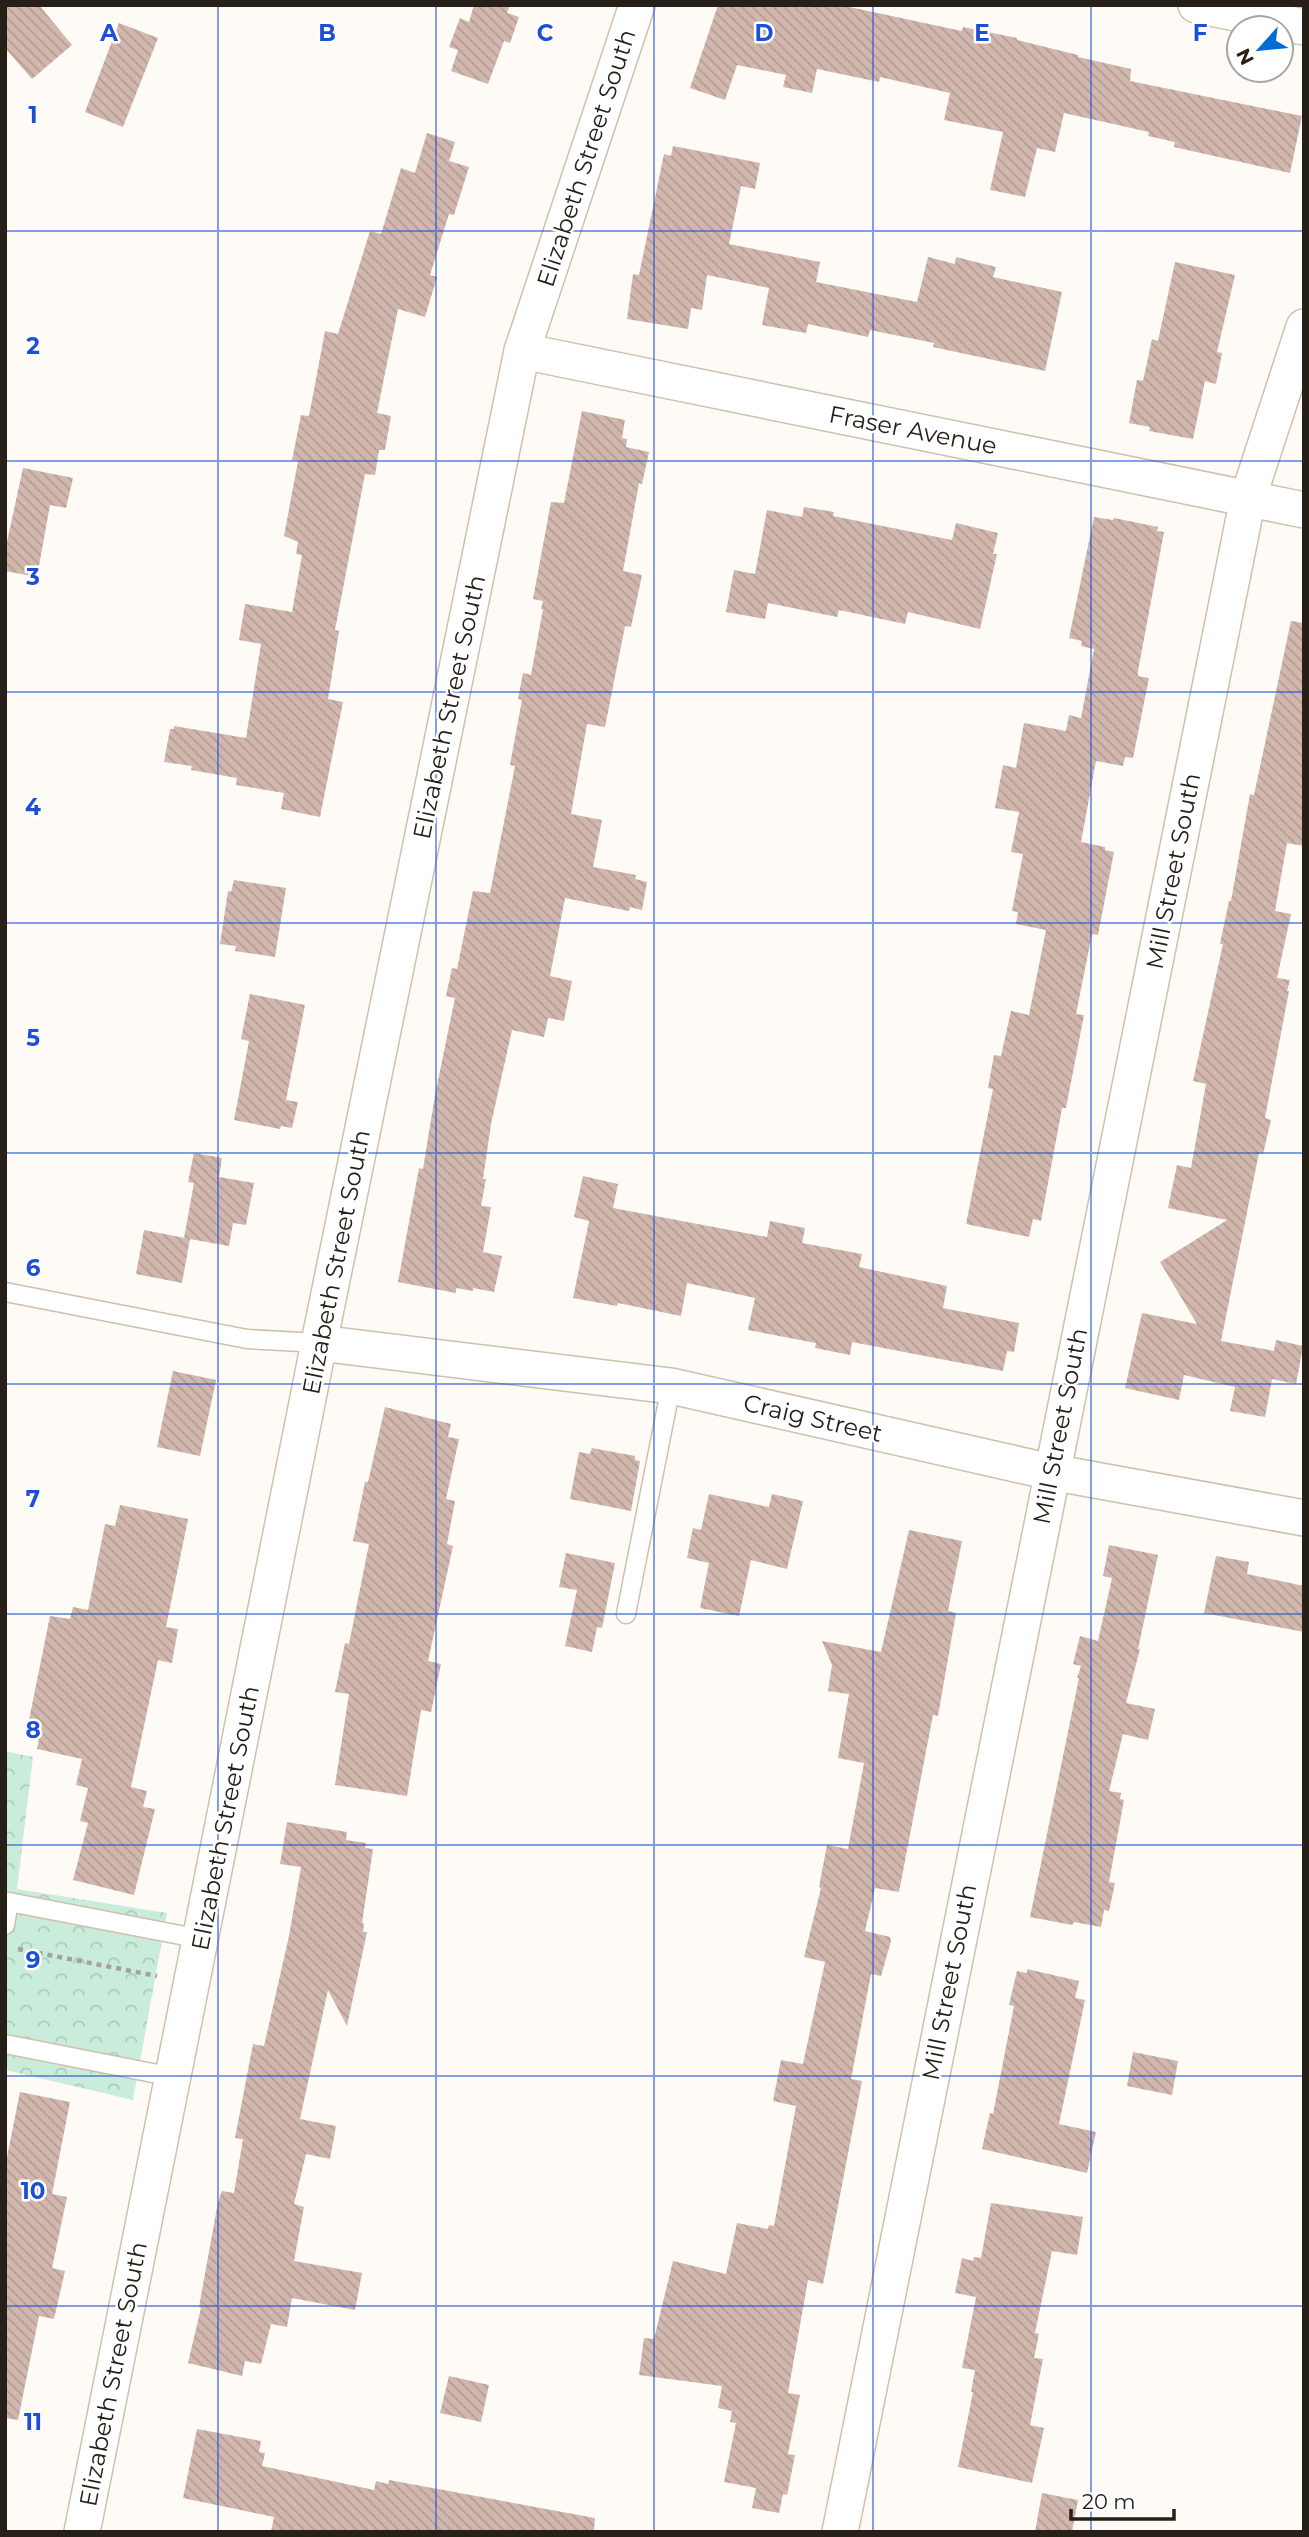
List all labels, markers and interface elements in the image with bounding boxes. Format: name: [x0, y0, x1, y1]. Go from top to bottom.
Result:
north arrow: [1225, 14, 1295, 84]
text: A: [99, 19, 118, 47]
text: B: [318, 19, 336, 47]
text: C: [537, 19, 554, 47]
text: D: [755, 19, 774, 47]
text: E: [974, 19, 990, 47]
text: F: [1193, 19, 1208, 47]
street label: Elizabeth Street South: [531, 26, 641, 290]
text: N: [1232, 44, 1259, 69]
text: 1: [28, 101, 38, 129]
text: 2: [26, 332, 40, 360]
street label: Fraser Avenue: [827, 400, 999, 460]
text: 3: [25, 563, 40, 591]
street label: Elizabeth Street South: [407, 572, 491, 842]
street label: Mill Street South: [1140, 770, 1206, 972]
text: 4: [25, 793, 41, 821]
text: 5: [26, 1024, 40, 1052]
street label: Elizabeth Street South: [296, 1127, 376, 1397]
text: 6: [26, 1254, 41, 1282]
street label: Mill Street South: [1027, 1325, 1093, 1527]
street label: Craig Street: [741, 1388, 885, 1448]
text: 7: [26, 1485, 40, 1513]
street label: Elizabeth Street South: [185, 1683, 265, 1953]
text: 8: [25, 1716, 41, 1744]
street label: Mill Street South: [916, 1881, 982, 2083]
text: 9: [26, 1946, 40, 1974]
text: 10: [21, 2177, 45, 2205]
street label: Elizabeth Street South: [73, 2239, 153, 2509]
text: 11: [24, 2408, 42, 2436]
scale bar: [1071, 2478, 1174, 2522]
text: 20 m: [1082, 2489, 1136, 2514]

